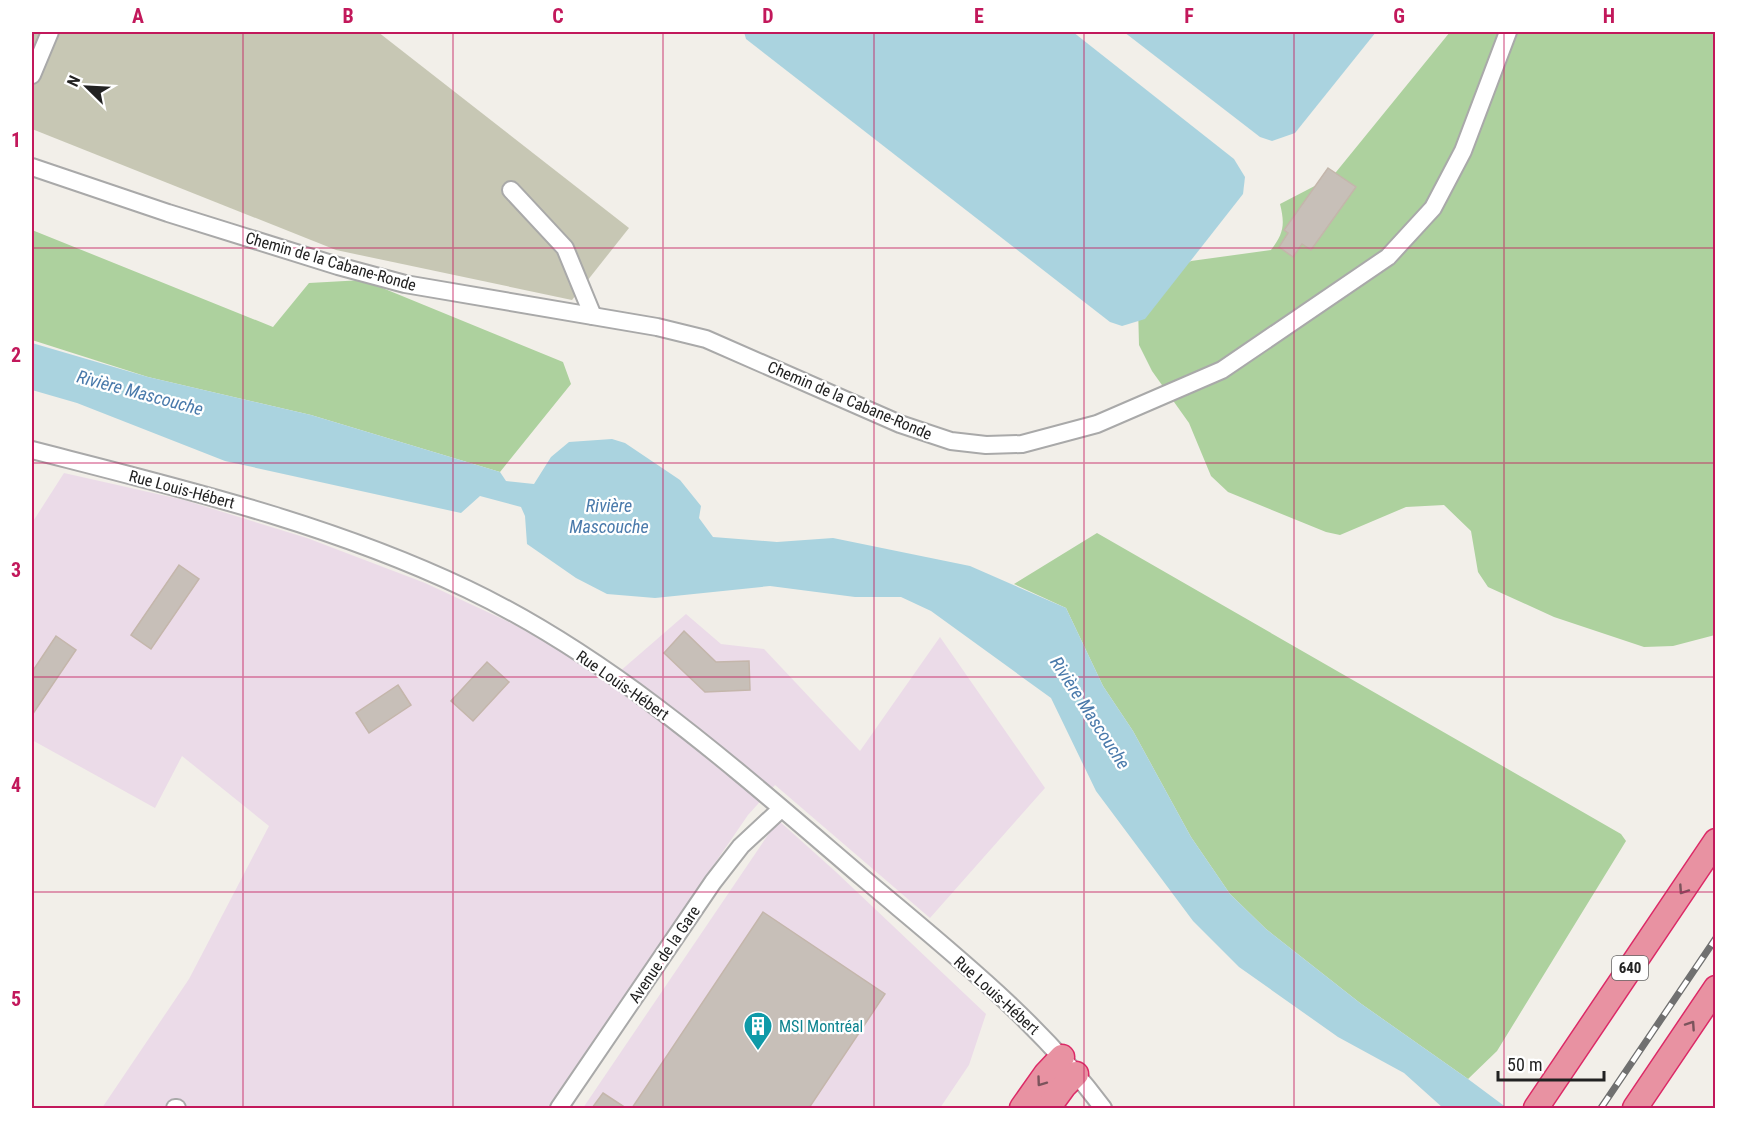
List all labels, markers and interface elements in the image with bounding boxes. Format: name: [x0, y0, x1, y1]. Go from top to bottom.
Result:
text: A: [132, 4, 144, 28]
text: B: [342, 4, 354, 28]
text: C: [552, 4, 564, 28]
text: D: [762, 4, 774, 28]
text: E: [974, 4, 984, 28]
text: F: [1184, 4, 1194, 28]
text: G: [1393, 4, 1405, 28]
text: H: [1603, 4, 1615, 28]
north arrow: [57, 57, 117, 117]
text: N: [63, 73, 84, 89]
text: 1: [11, 128, 21, 152]
street label: Chemin de la Cabane-Ronde: [243, 228, 418, 295]
text: 2: [11, 343, 21, 367]
street label: Chemin de la Cabane-Ronde: [765, 357, 935, 444]
water label: Rivière Mascouche: [75, 366, 206, 419]
street label: Rue Louis-Hébert: [127, 466, 237, 513]
water label: Rivière Mascouche: [569, 495, 649, 537]
text: 3: [11, 558, 21, 582]
street label: Rue Louis-Hébert: [573, 647, 673, 724]
water label: Rivière Mascouche: [1046, 653, 1135, 773]
text: 4: [11, 773, 21, 797]
one-way arrow: [1679, 883, 1690, 894]
street label: Avenue de la Gare: [625, 902, 704, 1007]
street label: Rue Louis-Hébert: [950, 952, 1044, 1039]
road number: 640: [1612, 956, 1648, 980]
text: 5: [11, 987, 21, 1011]
building icon: MSI Montréal: [742, 1010, 774, 1052]
place label: MSI Montréal: [779, 1017, 863, 1036]
one-way arrow: [1684, 1021, 1695, 1032]
scale bar: [1498, 1044, 1604, 1082]
text: 50 m: [1507, 1054, 1542, 1075]
one-way arrow: [1037, 1075, 1048, 1086]

